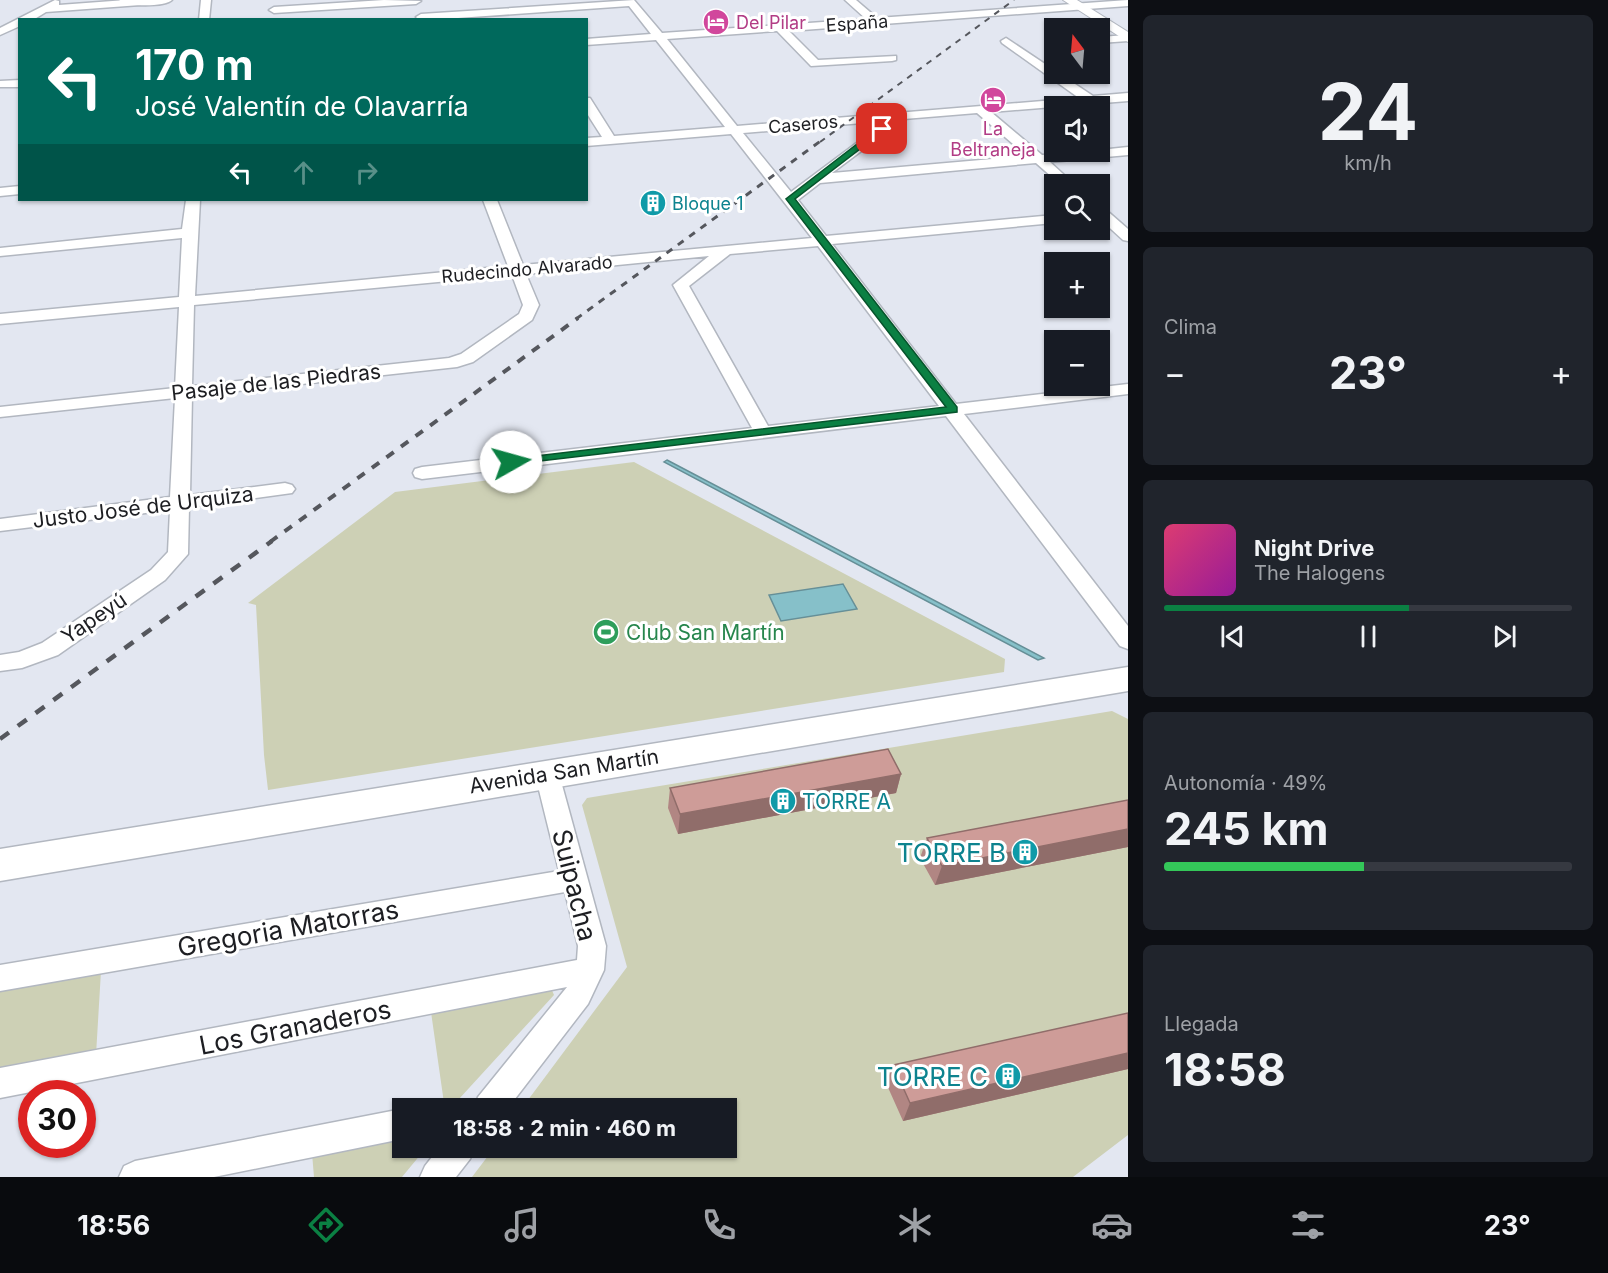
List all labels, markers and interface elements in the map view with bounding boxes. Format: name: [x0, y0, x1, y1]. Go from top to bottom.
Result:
hotel icon: Del Pilar: [701, 7, 731, 37]
street label: España: [825, 10, 889, 36]
place label: Del Pilar: [736, 12, 806, 33]
north arrow: [1044, 18, 1110, 84]
map controls: [1044, 18, 1110, 396]
text: 170 m: [135, 39, 253, 90]
icon: left: [36, 42, 114, 120]
text: 24: [1318, 64, 1418, 159]
hotel icon: La Beltraneja: [978, 85, 1008, 115]
text: José Valentín de Olavarría: [135, 90, 469, 123]
button: sound: [1044, 96, 1110, 162]
pin: [856, 103, 907, 154]
street label: Caseros: [767, 110, 839, 138]
icon: arrive: [865, 112, 898, 145]
place label: La Beltraneja: [950, 118, 1036, 160]
text: km/h: [1344, 151, 1392, 175]
icon: left: [224, 156, 257, 189]
icon: ahead: [287, 156, 320, 189]
icon: right: [350, 156, 383, 189]
button: search: [1044, 174, 1110, 240]
building icon: Bloque 1: [638, 188, 668, 218]
place label: Bloque 1: [672, 193, 743, 214]
street label: Rudecindo Alvarado: [441, 251, 613, 287]
button: +: [1044, 252, 1110, 318]
text: Clima: [1164, 315, 1217, 339]
button: −: [1044, 330, 1110, 396]
text: 23°: [1329, 345, 1407, 400]
text: −: [1164, 353, 1186, 393]
text: +: [1550, 353, 1572, 393]
street label: Pasaje de las Piedras: [170, 359, 382, 405]
position arrow: [479, 430, 543, 494]
street label: Justo José de Urquiza: [31, 481, 255, 533]
text: Night Drive: [1254, 535, 1374, 561]
text: The Halogens: [1254, 561, 1385, 585]
street label: Yapeyú: [57, 587, 131, 649]
sports icon: Club San Martín: [591, 617, 621, 647]
place label: Club San Martín: [626, 620, 785, 645]
icon: previous: [1216, 620, 1249, 653]
icon: pause: [1352, 620, 1385, 653]
icon: next: [1488, 620, 1521, 653]
street label: Avenida San Martín: [467, 744, 661, 798]
text: Autonomía · 49%: [1164, 771, 1327, 795]
building icon: TORRE A: [768, 786, 798, 816]
place label: TORRE A: [802, 789, 891, 814]
text: 245 km: [1164, 801, 1329, 856]
street label: Suipacha: [546, 826, 604, 944]
place label: TORRE B: [897, 837, 1006, 868]
building icon: TORRE B: [1010, 837, 1040, 867]
street label: Gregoria Matorras: [175, 893, 401, 963]
street label: Los Granaderos: [196, 993, 394, 1061]
text: Llegada: [1164, 1012, 1239, 1036]
text: 18:58: [1164, 1042, 1286, 1097]
place label: TORRE C: [877, 1061, 988, 1092]
building icon: TORRE C: [993, 1061, 1023, 1091]
speed limit sign: 30: [18, 1080, 96, 1158]
text: 18:58 · 2 min · 460 m: [453, 1115, 676, 1141]
icon: directions: [305, 1204, 347, 1246]
icon: music: [501, 1204, 543, 1246]
icon: phone: [698, 1204, 740, 1246]
icon: climate: [894, 1204, 936, 1246]
icon: car: [1091, 1204, 1133, 1246]
icon: filters: [1287, 1204, 1329, 1246]
text: 18:56: [77, 1209, 150, 1242]
text: 23°: [1484, 1209, 1531, 1242]

